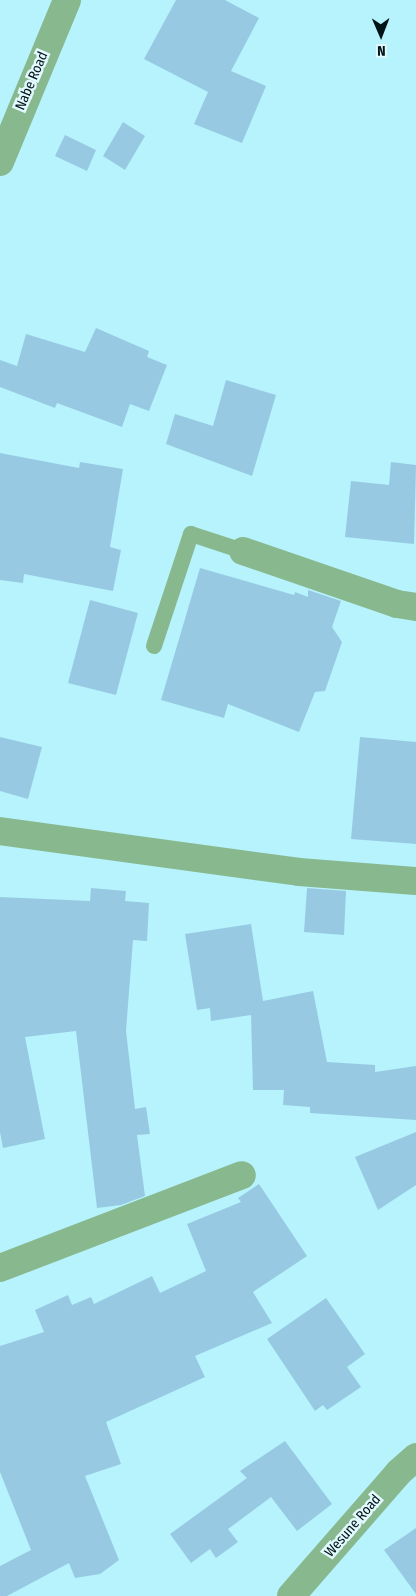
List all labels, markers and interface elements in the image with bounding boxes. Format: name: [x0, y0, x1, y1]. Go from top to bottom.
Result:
north arrow: [356, 10, 406, 60]
text: N: [377, 42, 386, 59]
street label: Nabe Road: [12, 49, 52, 113]
street label: Wesune Road: [321, 1491, 385, 1561]

